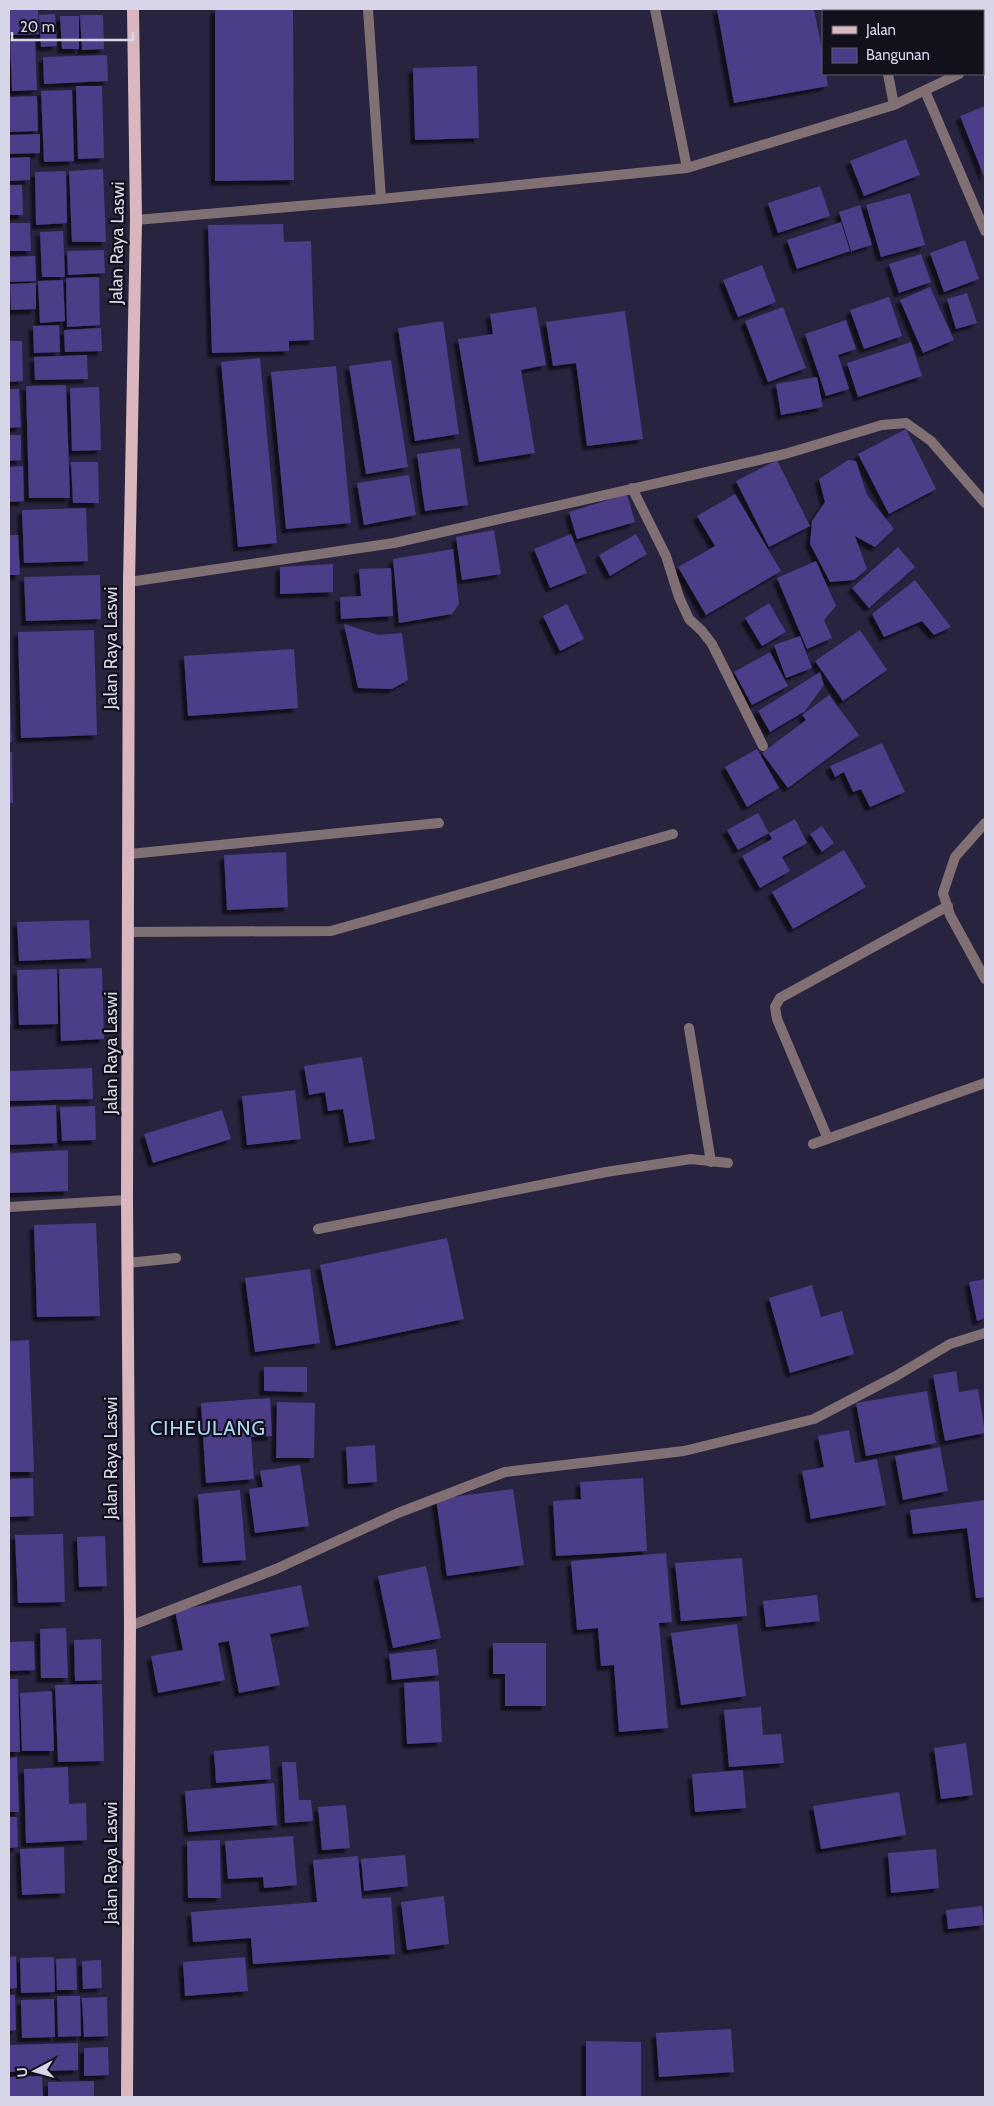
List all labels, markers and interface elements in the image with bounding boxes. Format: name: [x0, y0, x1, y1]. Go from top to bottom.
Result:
scale bar: [12, 10, 134, 42]
legend: [822, 10, 984, 75]
text: 20 m: [20, 18, 55, 36]
text: Jalan: [865, 21, 896, 39]
text: Bangunan: [866, 46, 930, 64]
street label: Jalan Raya Laswi: [105, 181, 129, 306]
street label: Jalan Raya Laswi: [100, 587, 122, 710]
street label: Jalan Raya Laswi: [100, 992, 122, 1115]
street label: Jalan Raya Laswi: [100, 1397, 122, 1520]
district label: CIHEULANG: [150, 1416, 266, 1440]
street label: Jalan Raya Laswi: [100, 1802, 122, 1925]
north arrow: [10, 2046, 60, 2096]
text: U: [13, 2066, 32, 2078]

